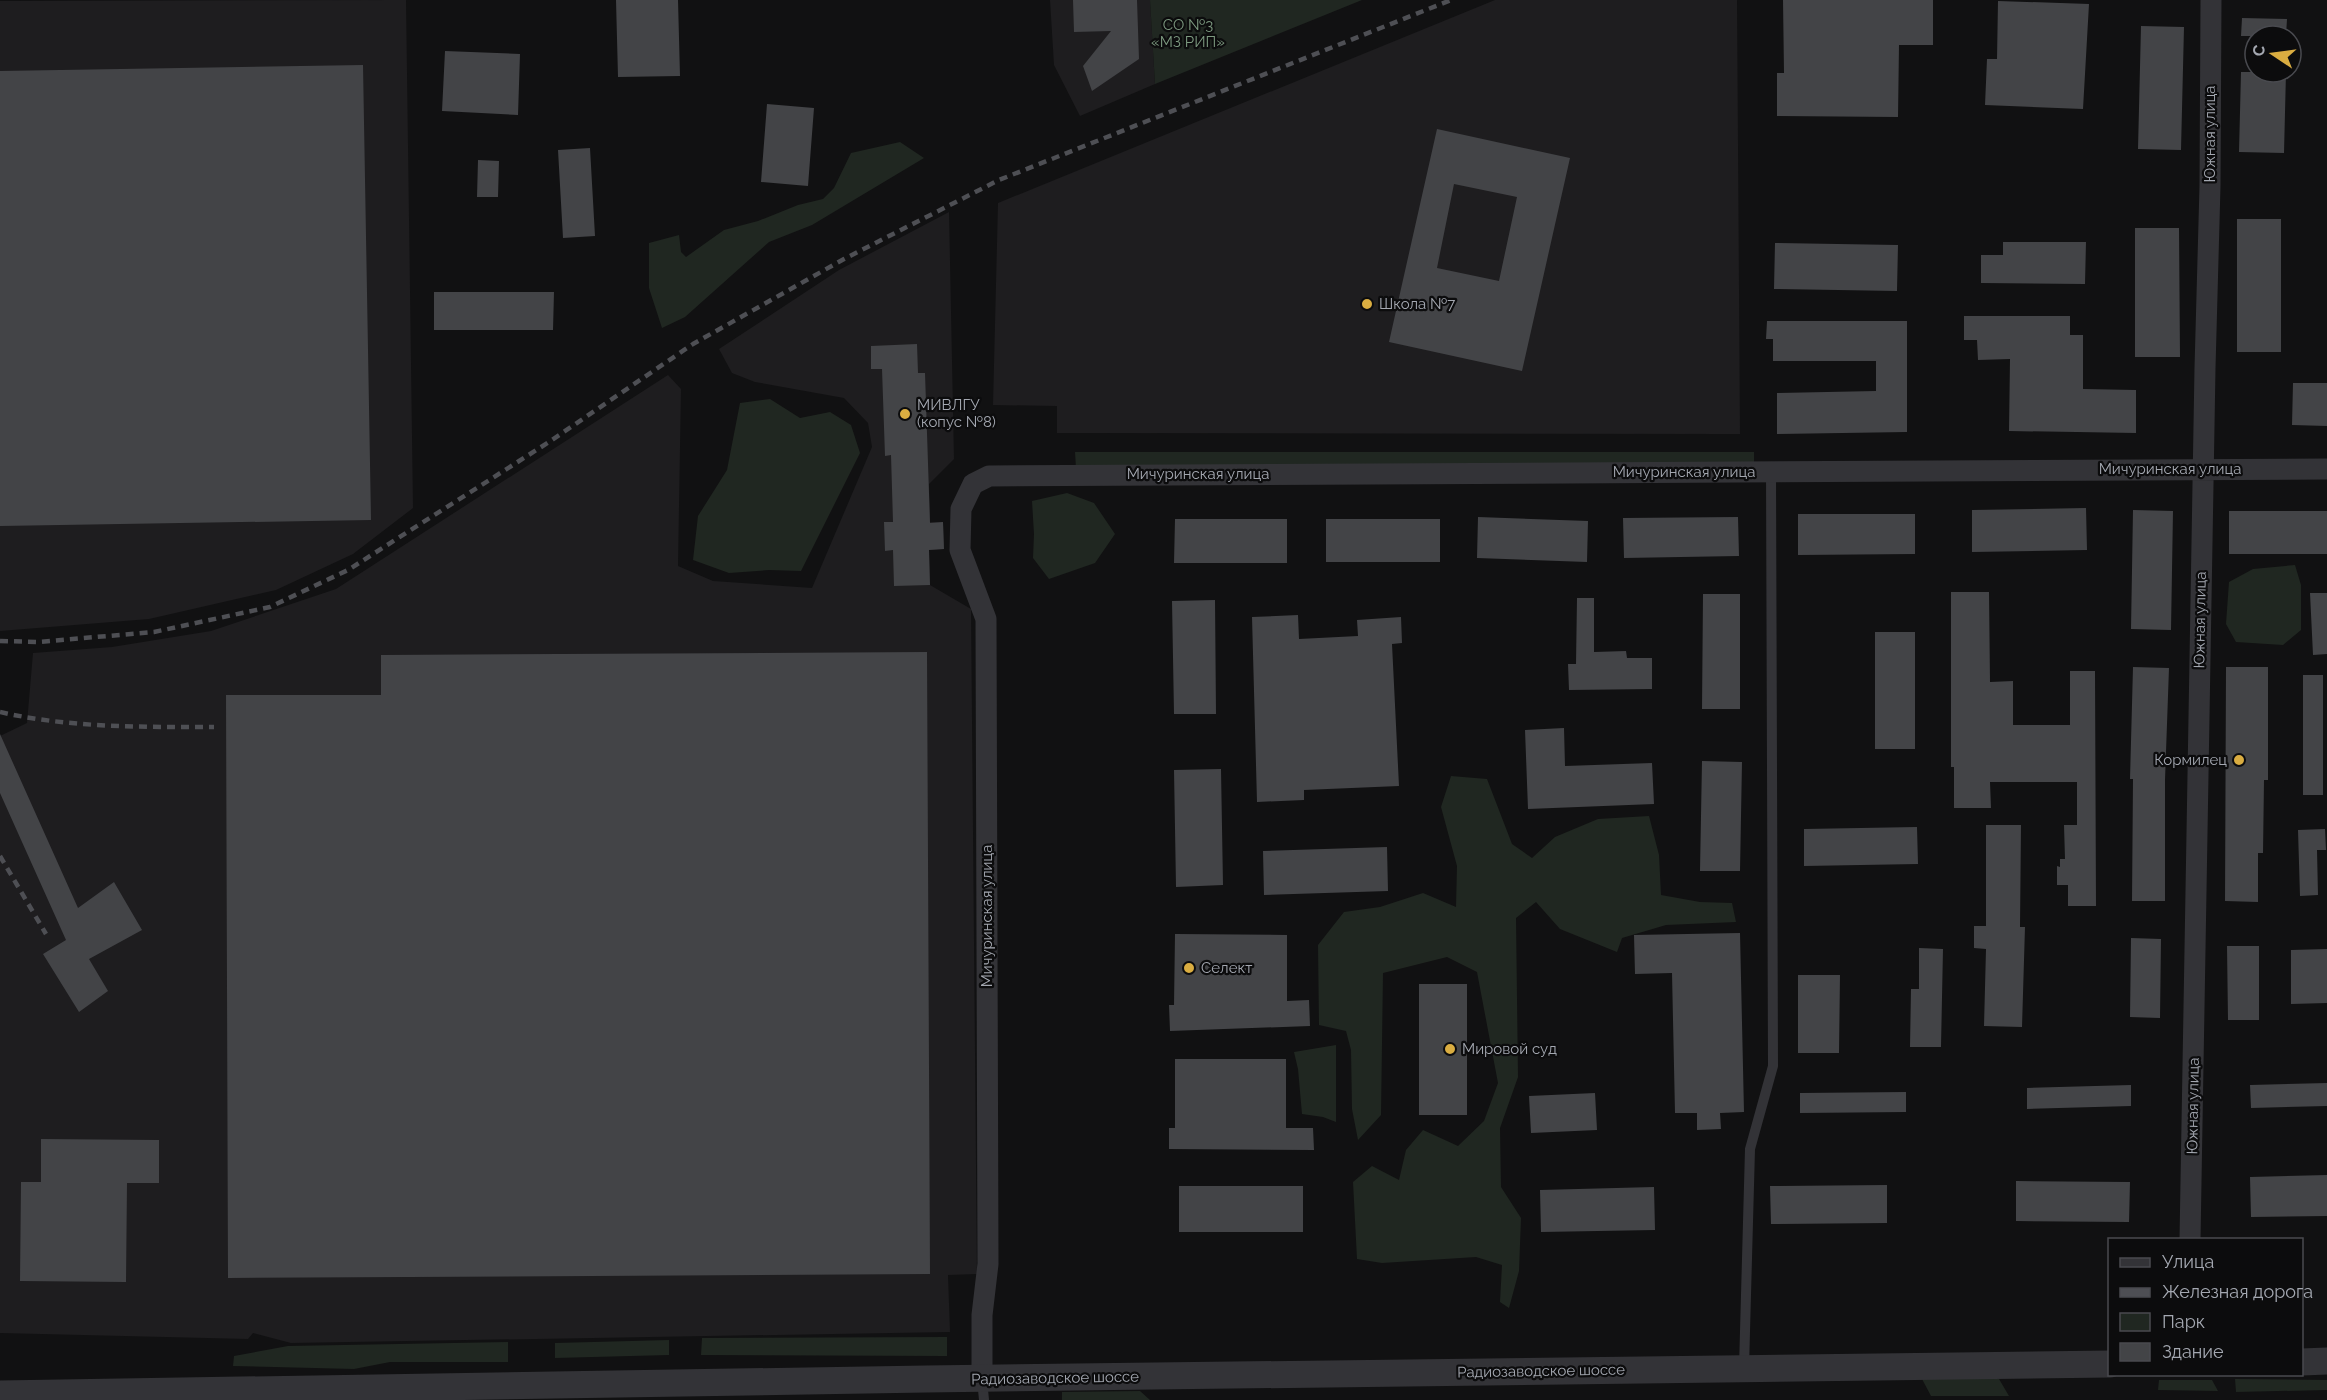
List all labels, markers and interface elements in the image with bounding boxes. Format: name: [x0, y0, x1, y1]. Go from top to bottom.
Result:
park label: СО №3 «МЗ РИП»: [1151, 16, 1225, 51]
north arrow: [2243, 24, 2303, 84]
text: С: [2248, 43, 2269, 58]
street label: Южная улица: [2201, 85, 2219, 183]
place label: Школа №7: [1379, 295, 1455, 313]
marker: Школа №7: [1360, 297, 1374, 311]
place label: МИВЛГУ (копус №8): [917, 396, 996, 431]
marker: МИВЛГУ (копус №8): [898, 407, 912, 421]
street label: Мичуринская улица: [2099, 460, 2241, 478]
street label: Мичуринская улица: [1613, 463, 1755, 481]
street label: Мичуринская улица: [1127, 465, 1269, 483]
street label: Южная улица: [2190, 571, 2210, 669]
place label: Кормилец: [2154, 751, 2227, 769]
marker: Кормилец: [2232, 753, 2246, 767]
street label: Мичуринская улица: [978, 845, 996, 987]
place label: Селект: [1201, 959, 1252, 977]
marker: Селект: [1182, 961, 1196, 975]
place label: Мировой суд: [1462, 1040, 1557, 1058]
marker: Мировой суд: [1443, 1042, 1457, 1056]
street label: Южная улица: [2183, 1057, 2203, 1155]
legend: [2108, 1238, 2303, 1376]
text: Улица: [2162, 1251, 2214, 1272]
text: Железная дорога: [2162, 1281, 2313, 1302]
text: Парк: [2162, 1311, 2205, 1332]
text: Здание: [2162, 1341, 2224, 1362]
street label: Радиозаводское шоссе: [1457, 1361, 1625, 1381]
street label: Радиозаводское шоссе: [971, 1368, 1139, 1388]

